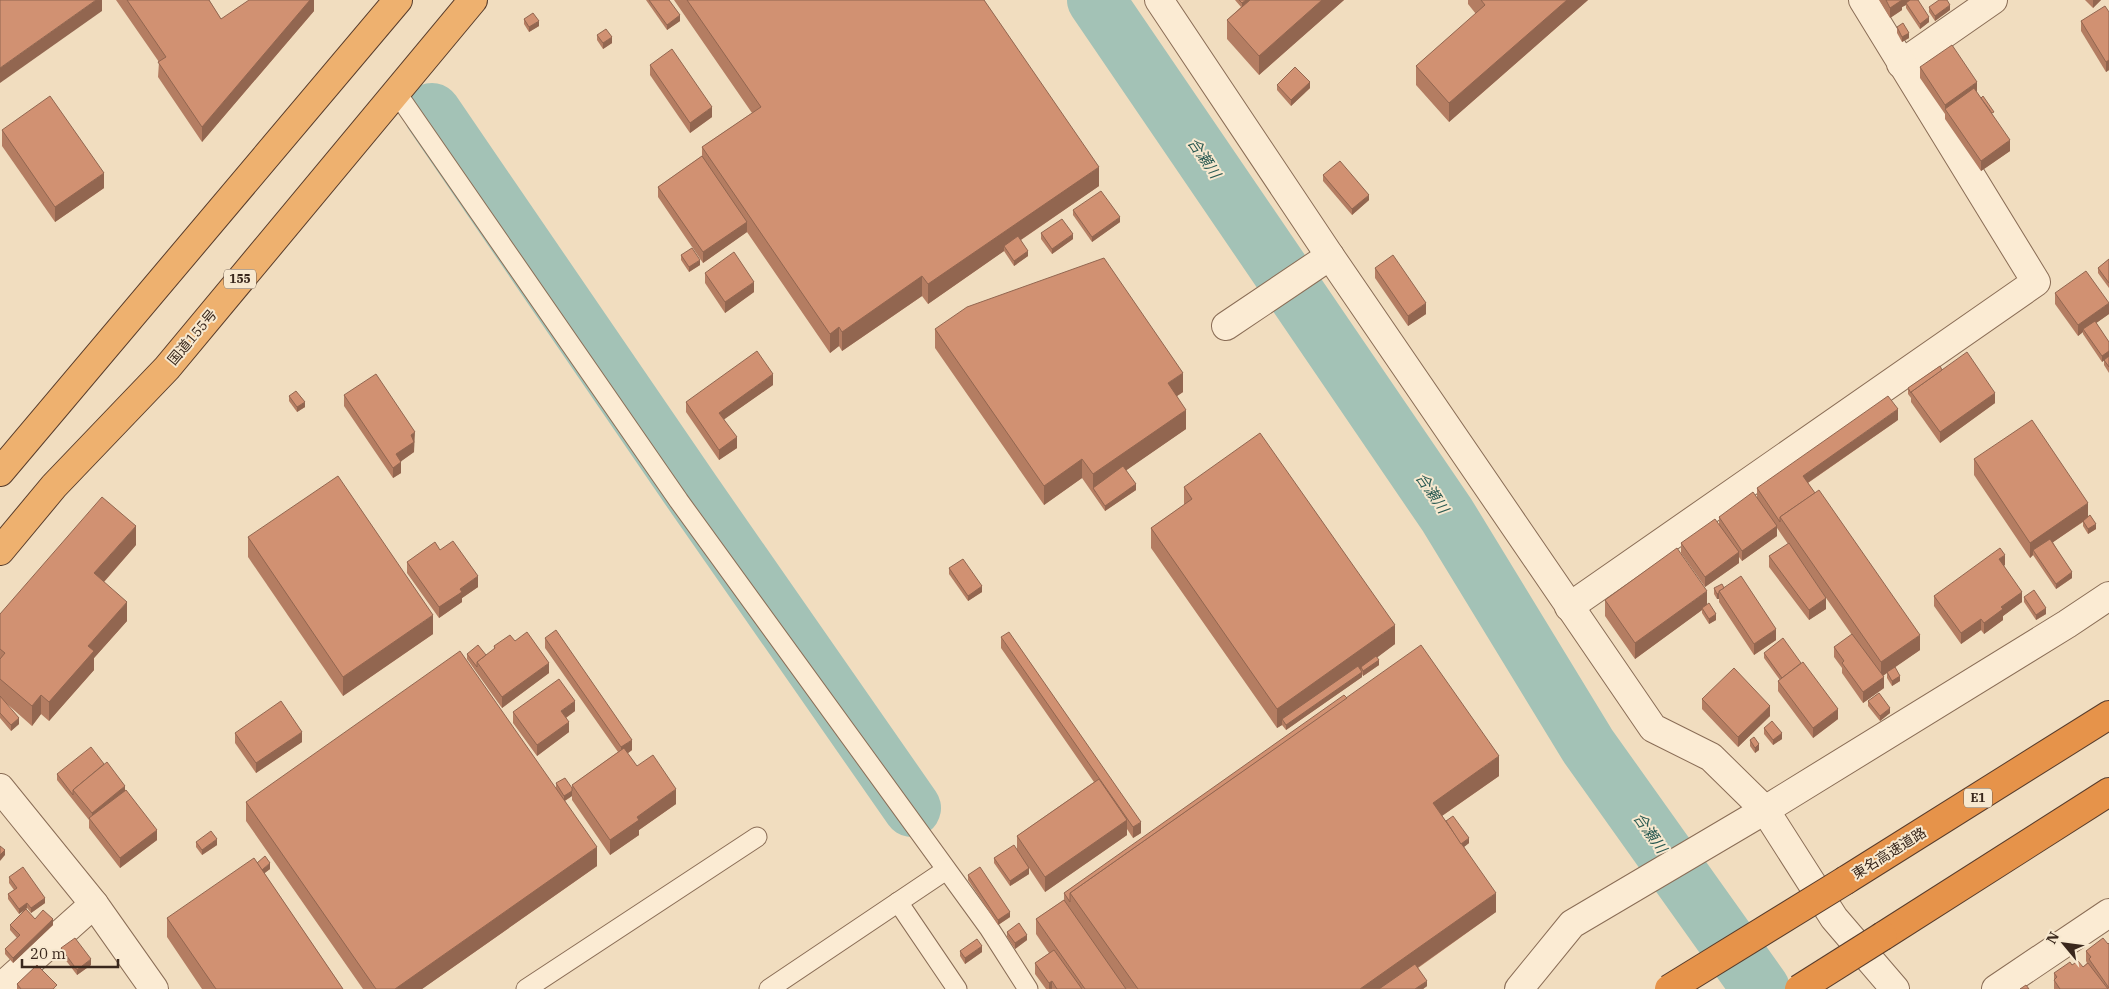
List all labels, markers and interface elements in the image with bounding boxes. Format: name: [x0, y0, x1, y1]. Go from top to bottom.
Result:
water label: 合瀬川: [1184, 134, 1226, 183]
road number: 155: [224, 270, 256, 288]
street label: 国道155号: [164, 305, 220, 369]
water label: 合瀬川: [1412, 469, 1454, 518]
road number: E1: [1964, 788, 1992, 808]
water label: 合瀬川: [1630, 809, 1672, 858]
street label: 東名高速道路: [1849, 823, 1929, 883]
north arrow: [2039, 919, 2089, 969]
text: N: [2042, 928, 2063, 947]
scale bar: [22, 936, 119, 968]
text: 20 m: [30, 944, 66, 963]

